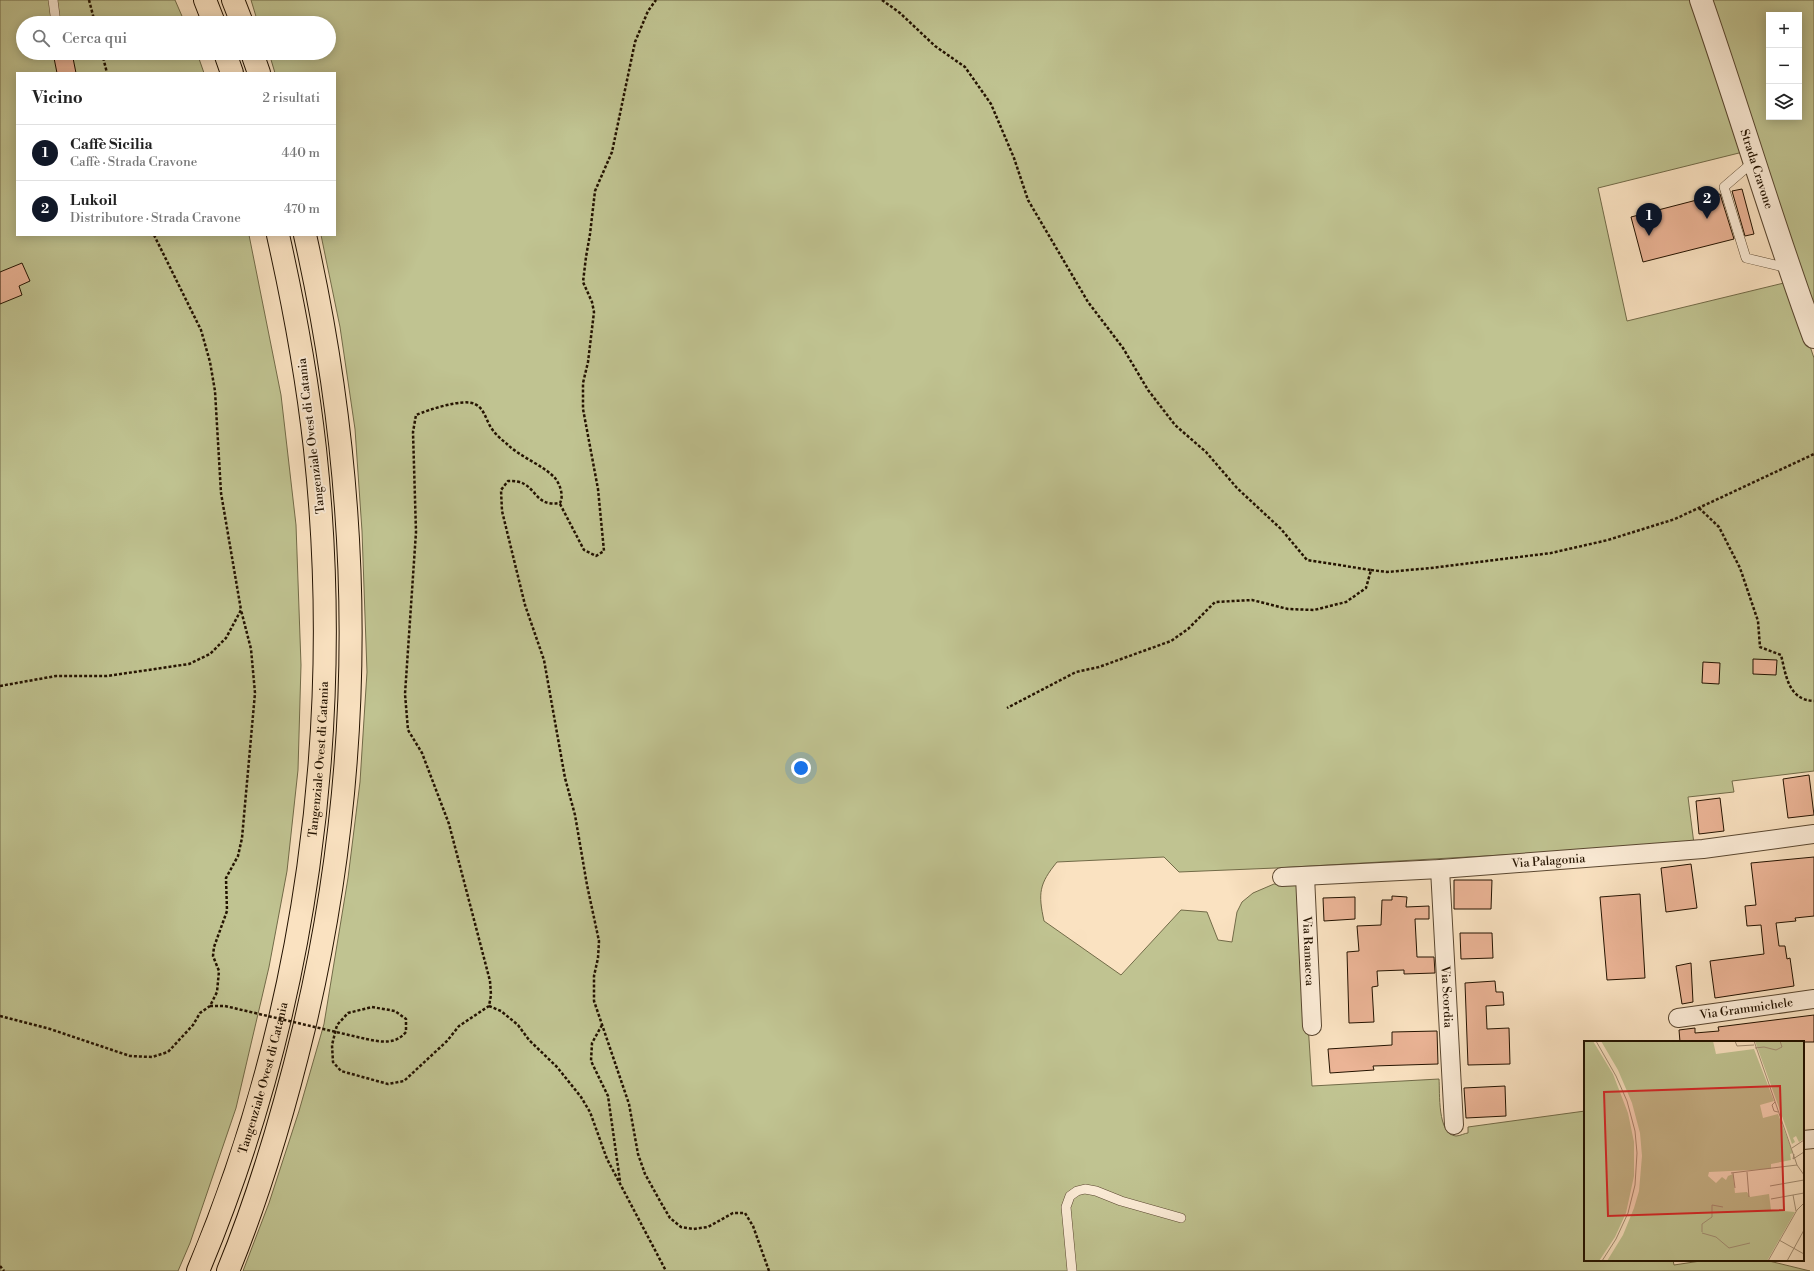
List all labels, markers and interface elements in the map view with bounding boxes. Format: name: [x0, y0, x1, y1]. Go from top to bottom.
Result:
map controls: [1766, 12, 1802, 120]
button: +: [1766, 12, 1802, 48]
search box: [16, 16, 336, 60]
icon: search: [30, 27, 52, 49]
text: Cerca qui: [62, 29, 127, 48]
button: −: [1766, 48, 1802, 84]
button: layers: [1766, 84, 1802, 120]
text: Vicino: [32, 87, 83, 109]
text: 2 risultati: [263, 90, 320, 106]
street label: Strada Cravone: [1736, 127, 1776, 211]
text: Caffè Sicilia: [70, 135, 153, 154]
text: 1: [42, 145, 48, 161]
text: 440 m: [282, 145, 320, 161]
text: Caffè · Strada Cravone: [70, 154, 197, 170]
pin: 2: [1694, 186, 1720, 219]
text: Lukoil: [70, 191, 117, 210]
text: 2: [41, 201, 49, 217]
text: 470 m: [284, 201, 320, 217]
pin: 1: [1636, 203, 1662, 236]
text: Distributore · Strada Cravone: [70, 210, 241, 226]
street label: Tangenziale Ovest di Catania: [294, 356, 328, 515]
street label: Tangenziale Ovest di Catania: [305, 680, 332, 839]
your location: [791, 758, 811, 778]
street label: Via Palagonia: [1510, 851, 1587, 872]
street label: Via Ramacca: [1299, 915, 1317, 987]
street label: Via Scordia: [1437, 964, 1456, 1029]
street label: Via Grammichele: [1698, 995, 1794, 1023]
street label: Tangenziale Ovest di Catania: [235, 1000, 292, 1156]
inset map: [1584, 1041, 1804, 1261]

